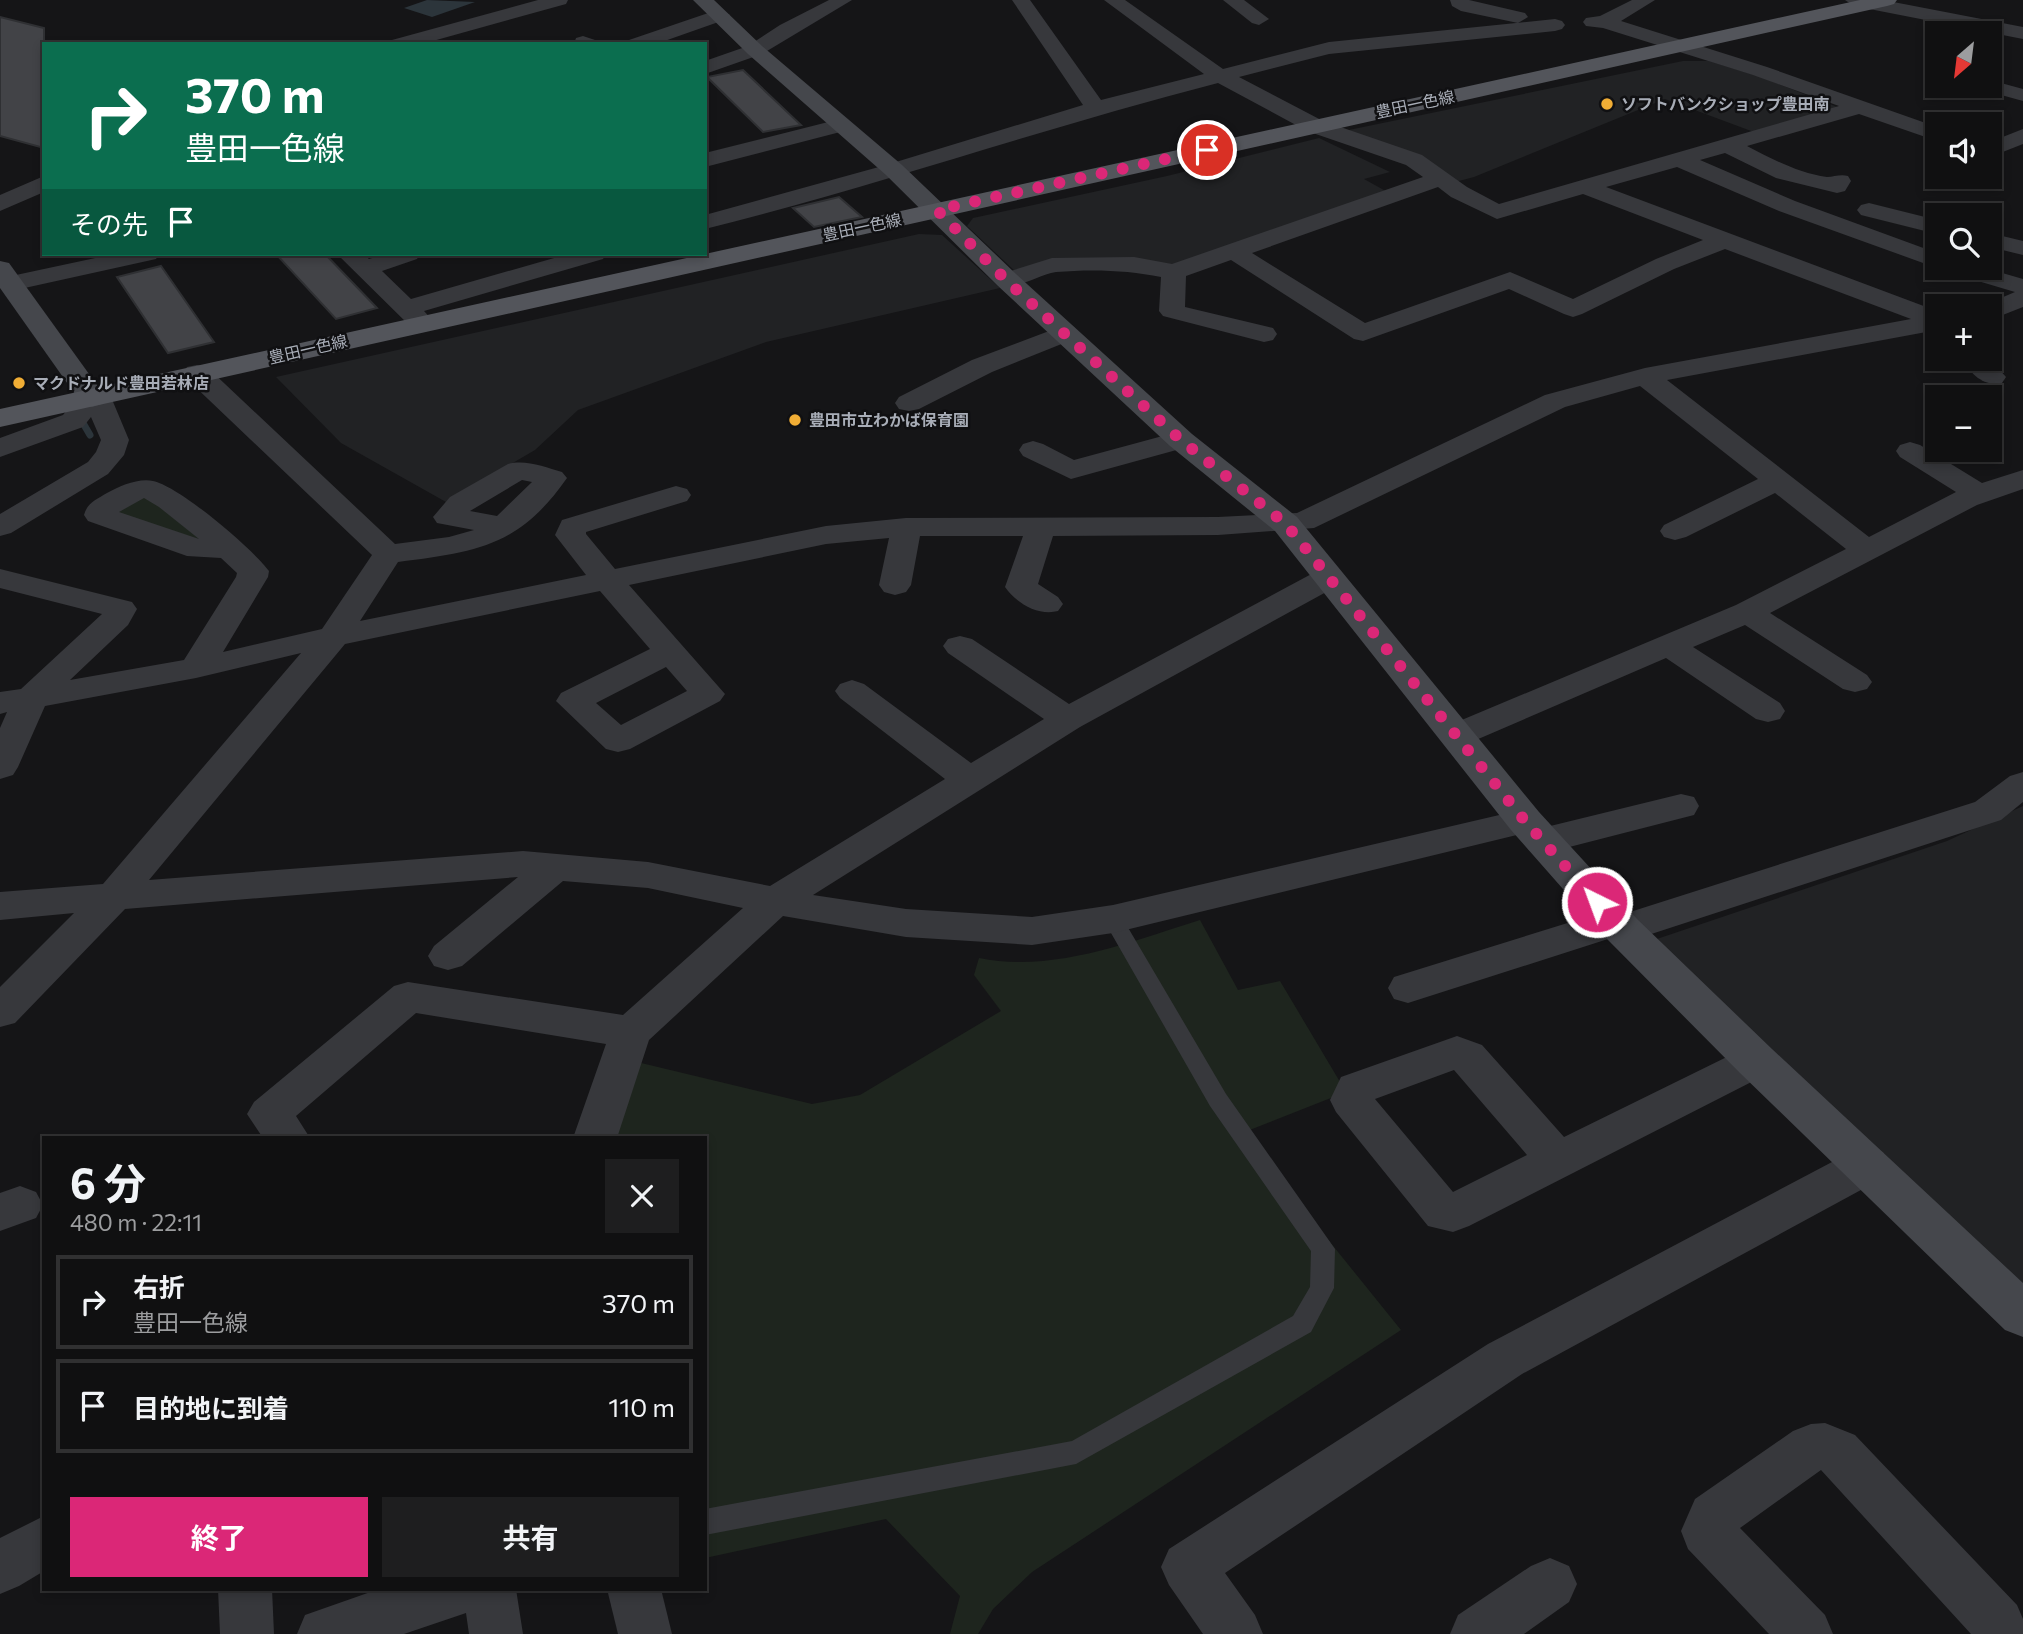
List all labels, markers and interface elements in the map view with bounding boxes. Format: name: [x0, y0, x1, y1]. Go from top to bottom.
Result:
north arrow: [1925, 21, 2002, 98]
map controls: [1925, 21, 2002, 462]
text: 370 m: [185, 63, 324, 123]
icon: right: [70, 70, 161, 161]
street label: 豊田一色線: [1374, 86, 1456, 121]
place label: ソフトバンクショップ豊田南: [1621, 94, 1830, 113]
marker: ソフトバンクショップ豊田南: [1599, 96, 1615, 112]
button: sound: [1925, 112, 2002, 189]
pin: [1177, 120, 1237, 180]
text: 豊田一色線: [185, 127, 345, 167]
icon: arrive: [1188, 131, 1226, 169]
icon: arrive: [162, 203, 200, 241]
button: search: [1925, 203, 2002, 280]
text: その先: [70, 208, 148, 239]
street label: 豊田一色線: [821, 209, 903, 244]
button: +: [1925, 294, 2002, 371]
street label: 豊田一色線: [267, 330, 349, 367]
place label: マクドナルド豊田若林店: [33, 373, 209, 392]
marker: マクドナルド豊田若林店: [11, 375, 27, 391]
button: −: [1925, 385, 2002, 462]
place label: 豊田市立わかば保育園: [809, 410, 969, 429]
marker: 豊田市立わかば保育園: [787, 412, 803, 428]
position arrow: [1560, 865, 1634, 939]
text: 6 分: [70, 1156, 146, 1208]
button: close: [605, 1159, 679, 1233]
text: 480 m · 22:11: [70, 1208, 202, 1236]
text: 右折: [133, 1271, 185, 1302]
icon: right: [74, 1283, 112, 1321]
text: 370 m: [602, 1287, 675, 1318]
text: 豊田一色線: [133, 1308, 248, 1336]
icon: arrive: [74, 1387, 112, 1425]
text: 110 m: [608, 1391, 675, 1422]
text: 目的地に到着: [133, 1392, 289, 1423]
button: 終了: [70, 1497, 368, 1577]
button: 共有: [382, 1497, 679, 1577]

